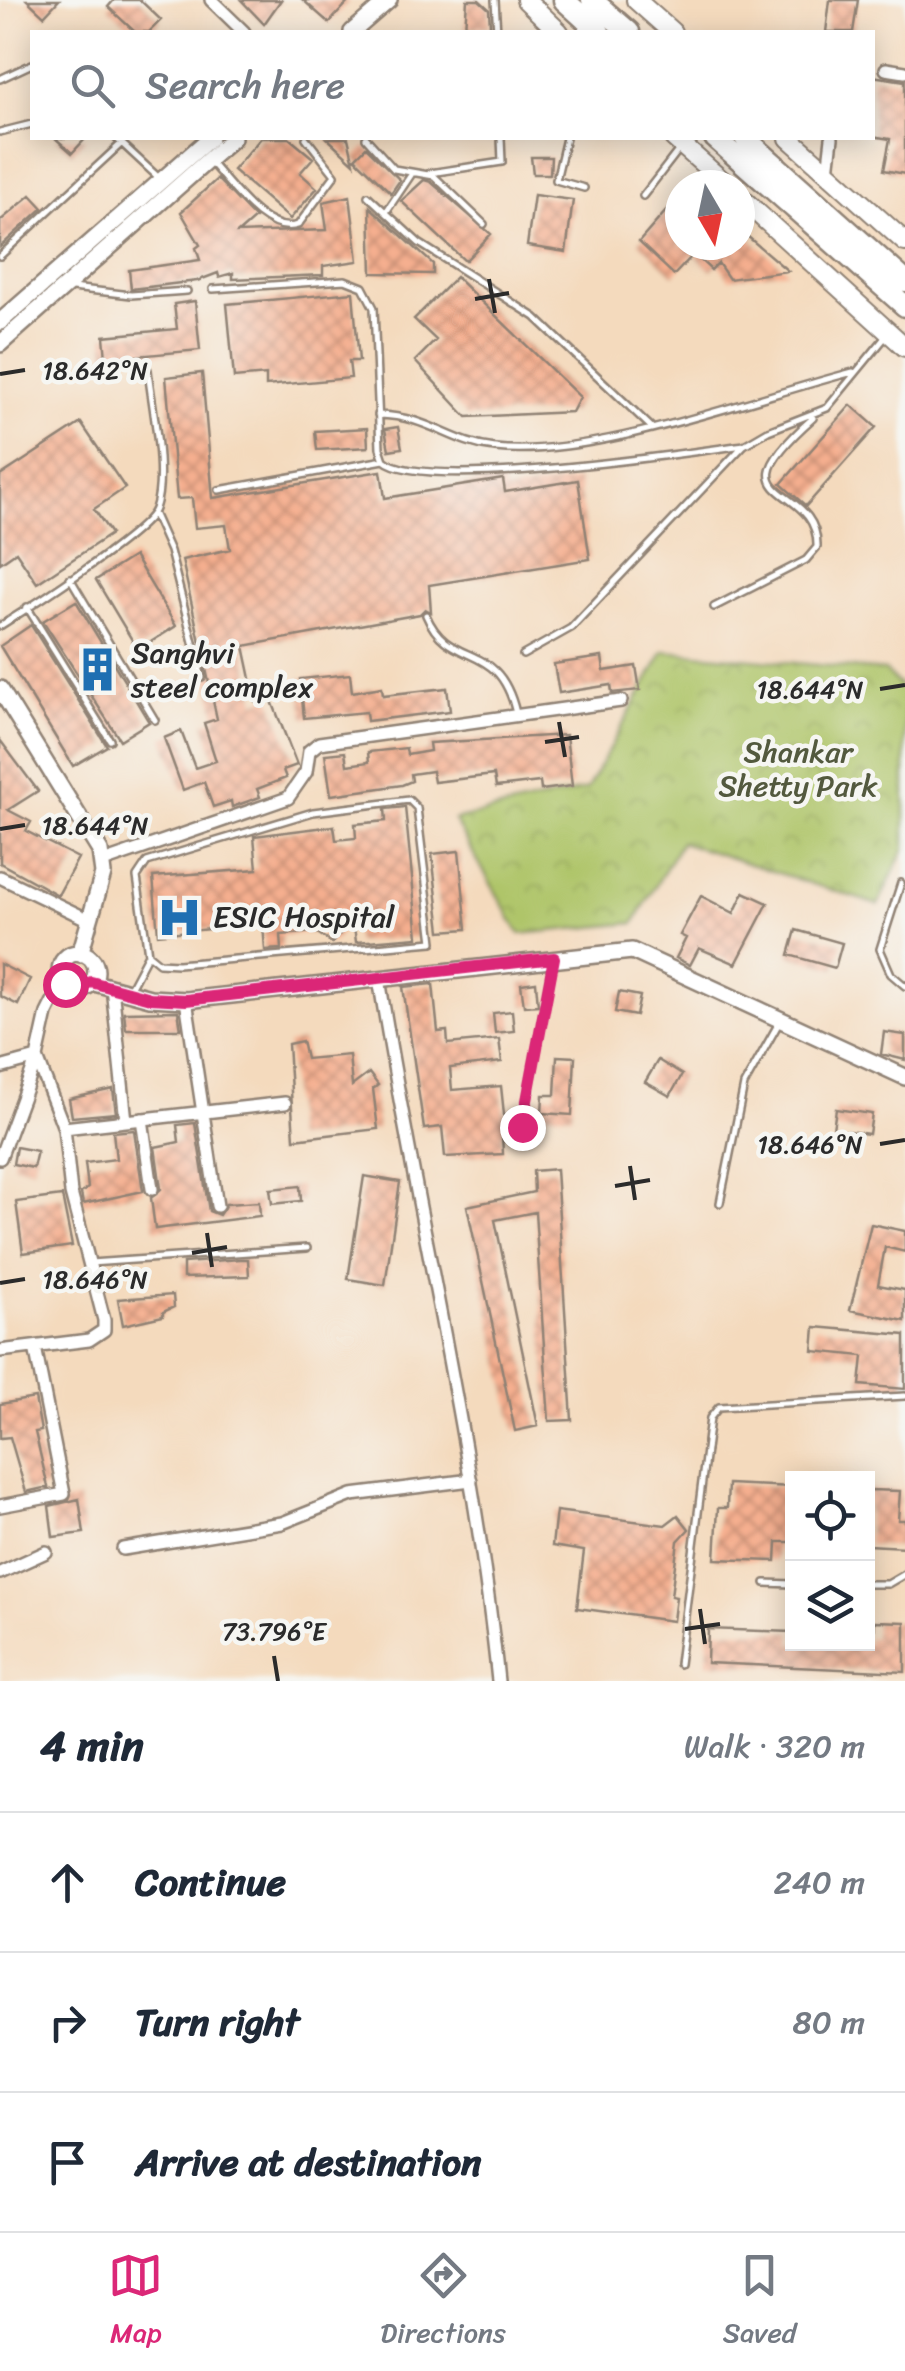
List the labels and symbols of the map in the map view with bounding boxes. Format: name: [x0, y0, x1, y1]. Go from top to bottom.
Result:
north arrow: [665, 170, 755, 260]
text: 18.642°N: [42, 348, 148, 393]
place label: Sanghvi steel complex: [130, 626, 314, 714]
building icon: Sanghvi steel complex: [74, 646, 122, 694]
text: 18.644°N: [757, 667, 864, 712]
park label: Shankar Shetty Park: [718, 725, 879, 813]
text: 18.644°N: [42, 803, 149, 848]
place label: ESIC Hospital: [213, 890, 396, 944]
hospital icon: ESIC Hospital: [156, 893, 204, 941]
route start: [43, 962, 89, 1008]
route end: [500, 1105, 546, 1151]
text: 18.646°N: [757, 1122, 863, 1167]
text: 18.646°N: [42, 1257, 148, 1302]
text: 73.796°E: [222, 1609, 328, 1654]

